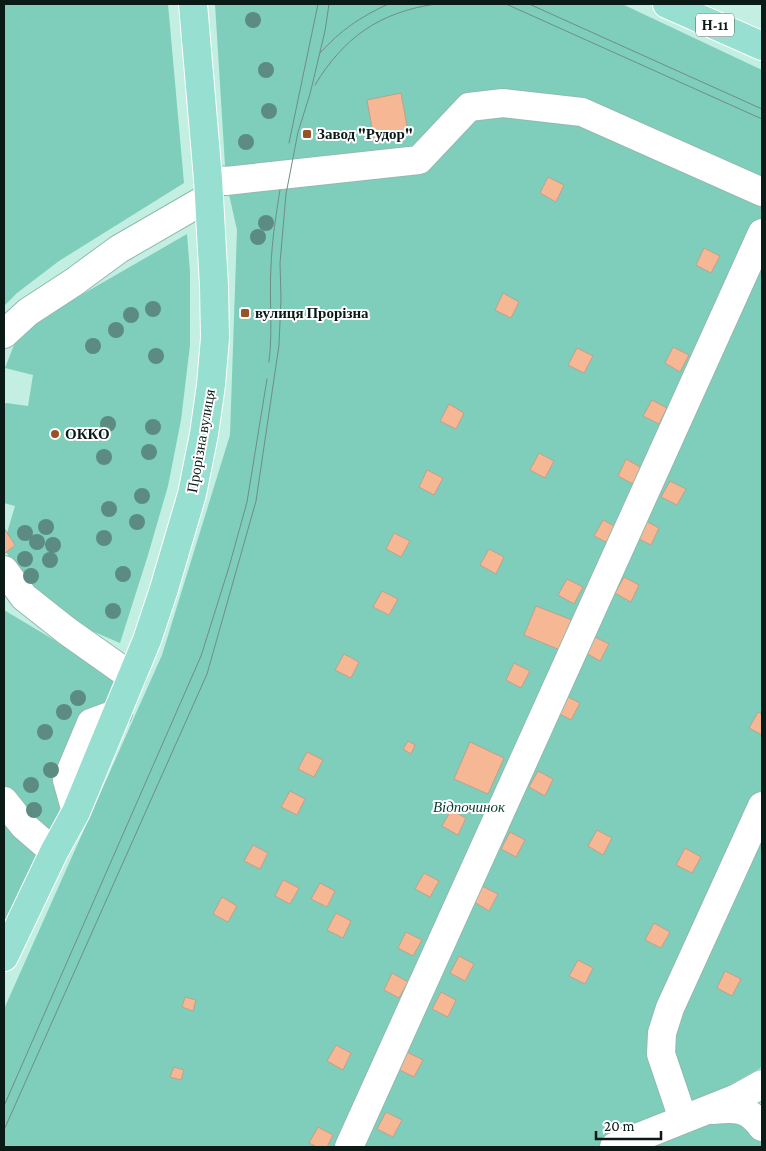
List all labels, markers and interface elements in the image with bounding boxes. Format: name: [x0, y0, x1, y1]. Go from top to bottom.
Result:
road number: Н-11: [696, 14, 734, 36]
place label: Завод "Рудор": [317, 126, 413, 142]
marker: Завод "Рудор": [301, 128, 313, 140]
place label: вулиця Прорізна: [255, 305, 369, 321]
marker: вулиця Прорізна: [239, 307, 251, 319]
street label: Прорізна вулиця: [184, 388, 218, 494]
place label: ОККО: [65, 426, 110, 442]
marker: ОККО: [49, 428, 61, 440]
park label: Відпочинок: [433, 799, 506, 815]
scale bar: [596, 1108, 661, 1140]
text: 20 m: [604, 1118, 635, 1134]

